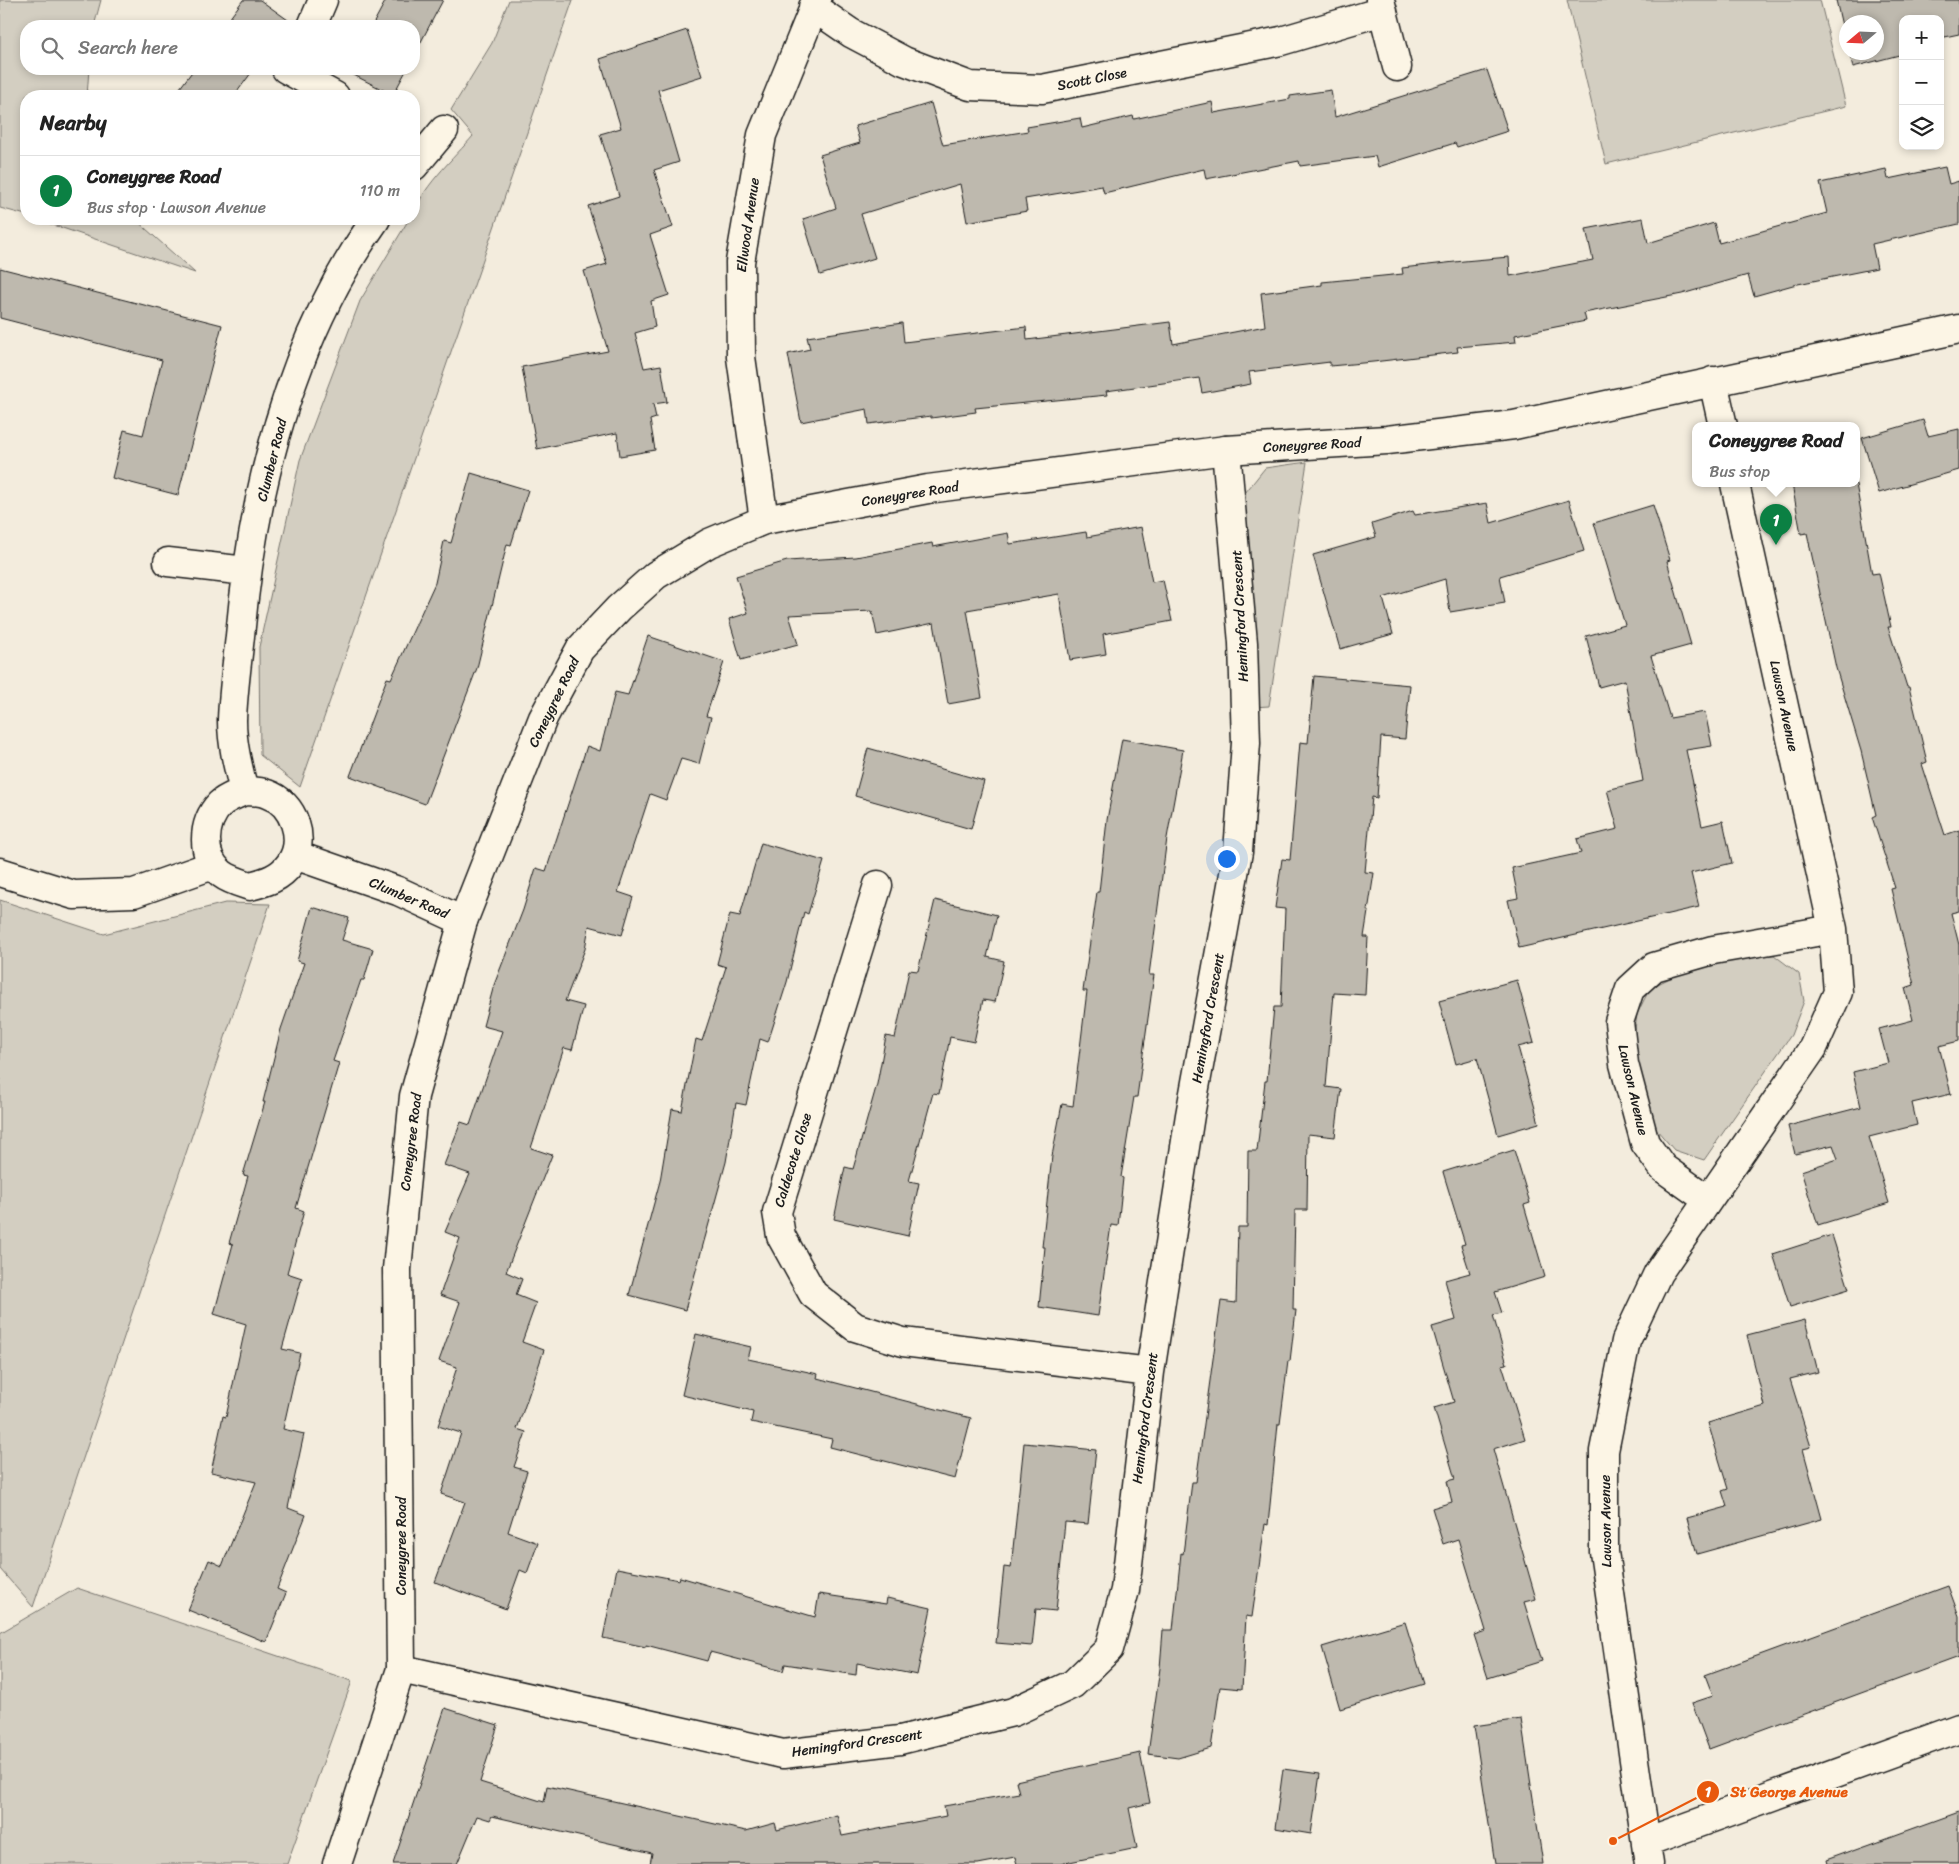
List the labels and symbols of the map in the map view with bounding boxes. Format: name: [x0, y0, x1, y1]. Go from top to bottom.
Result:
north arrow: [1839, 15, 1884, 60]
street label: Scott Close: [1055, 60, 1129, 98]
street label: Ellwood Avenue: [729, 176, 767, 274]
street label: Clumber Road: [250, 414, 295, 504]
street label: Coneygree Road: [1262, 430, 1363, 460]
street label: Coneygree Road: [860, 474, 962, 514]
pin: 1: [1760, 504, 1792, 545]
street label: Hemingford Crescent: [1224, 549, 1256, 683]
street label: Coneygree Road: [521, 651, 587, 752]
street label: Lawson Avenue: [1762, 658, 1806, 754]
your location: [1214, 846, 1240, 872]
street label: Clumber Road: [365, 870, 454, 927]
street label: Hemingford Crescent: [1184, 951, 1232, 1085]
street label: Lawson Avenue: [1610, 1042, 1656, 1138]
street label: Coneygree Road: [393, 1090, 430, 1192]
street label: Caldecote Close: [767, 1109, 819, 1210]
street label: Hemingford Crescent: [1125, 1351, 1165, 1485]
street label: Lawson Avenue: [1593, 1474, 1619, 1568]
street label: Coneygree Road: [389, 1495, 414, 1595]
street label: Hemingford Crescent: [790, 1721, 924, 1765]
callout: St George Avenue: [1695, 1777, 1858, 1807]
text: 1: [1705, 1779, 1712, 1805]
text: St George Avenue: [1729, 1779, 1848, 1805]

